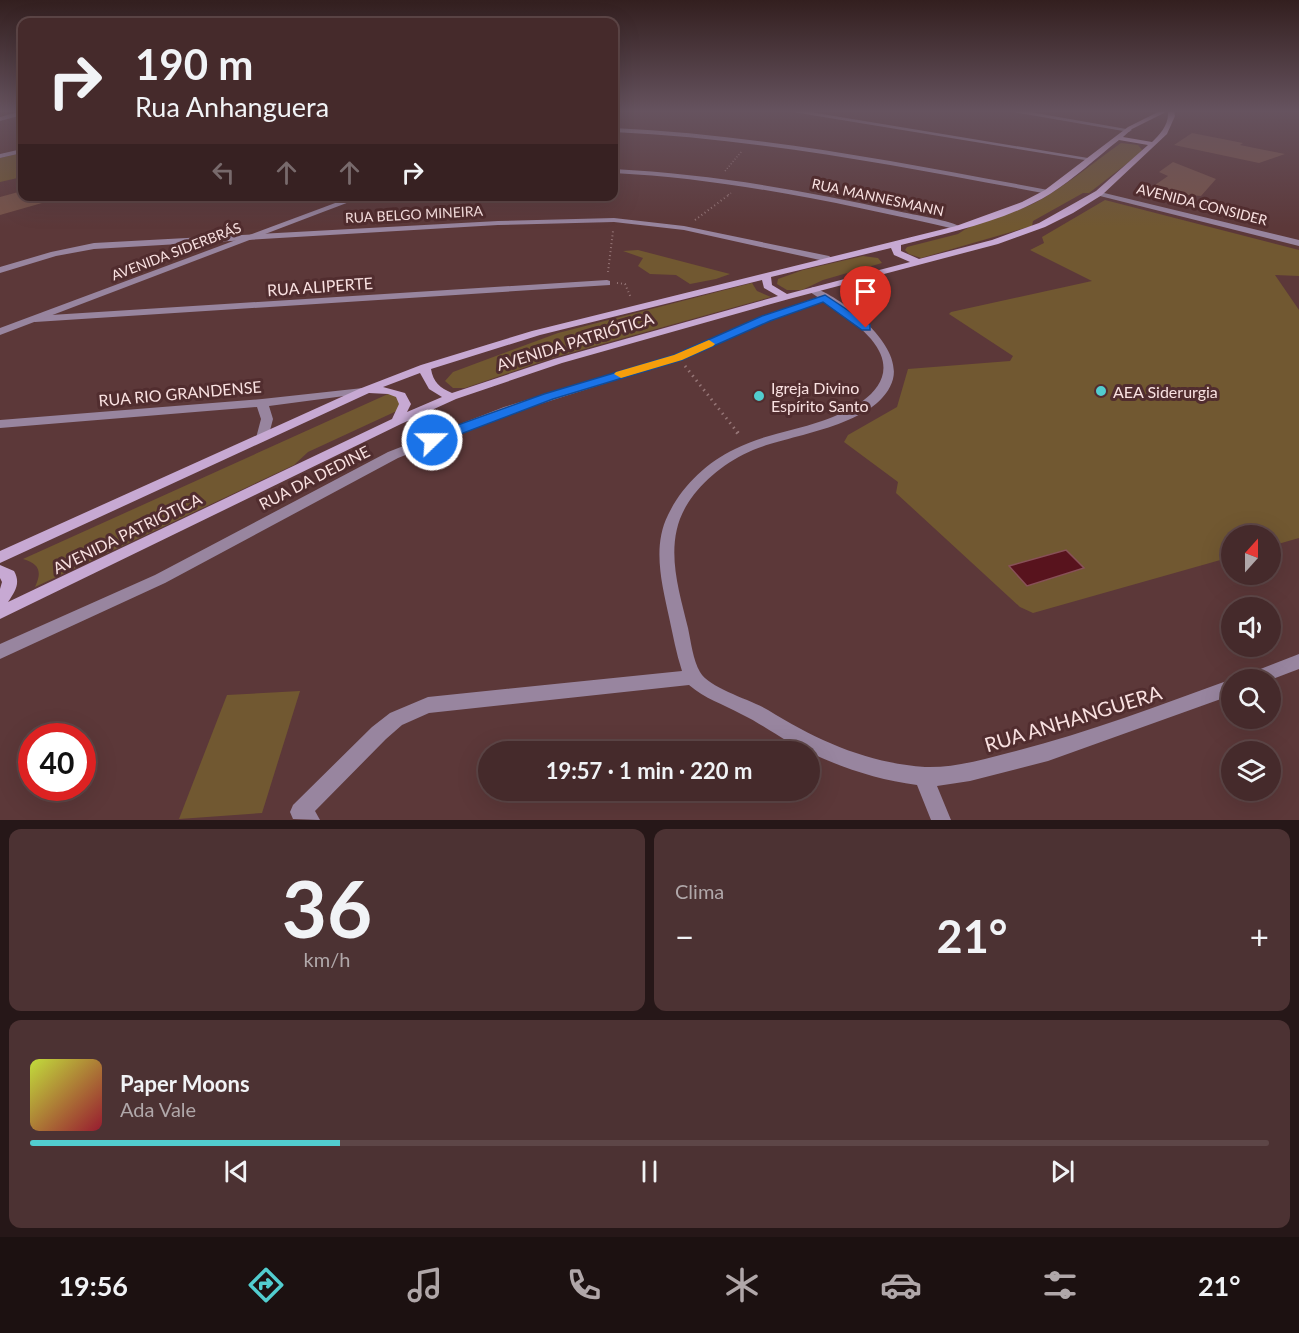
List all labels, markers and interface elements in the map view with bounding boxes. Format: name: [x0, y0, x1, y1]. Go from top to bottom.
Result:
text: 190 m: [135, 39, 253, 89]
icon: right: [36, 42, 114, 120]
text: Rua Anhanguera: [135, 90, 329, 123]
icon: left: [207, 156, 240, 189]
icon: ahead: [270, 156, 303, 189]
icon: ahead: [333, 156, 366, 189]
icon: right: [396, 156, 429, 189]
street label: RUA MANNESMANN: [810, 175, 946, 219]
street label: AVENIDA CONSIDER: [1135, 180, 1269, 229]
street label: RUA BELGO MINEIRA: [345, 202, 484, 226]
street label: AVENIDA SIDERBRÁS: [109, 218, 243, 284]
pin: [840, 266, 891, 328]
street label: RUA ALIPERTE: [266, 273, 374, 299]
icon: arrive: [849, 275, 882, 308]
street label: AVENIDA PATRIÓTICA: [494, 308, 656, 374]
street label: RUA RIO GRANDENSE: [98, 376, 262, 410]
place label: Igreja Divino Espírito Santo: [771, 378, 868, 415]
place label: AEA Siderurgia: [1113, 382, 1218, 401]
marker: AEA Siderurgia: [1094, 384, 1108, 398]
marker: Igreja Divino Espírito Santo: [752, 389, 766, 403]
position arrow: [400, 408, 464, 472]
street label: RUA DA DEDINE: [256, 441, 372, 513]
street label: AVENIDA PATRIÓTICA: [49, 489, 205, 577]
north arrow: [1221, 525, 1281, 585]
map controls: [1221, 525, 1281, 801]
button: sound: [1221, 597, 1281, 657]
button: search: [1221, 669, 1281, 729]
street label: RUA ANHANGUERA: [982, 679, 1165, 756]
speed limit sign: 40: [18, 723, 96, 801]
button: layers: [1221, 741, 1281, 801]
text: 19:57 · 1 min · 220 m: [546, 757, 752, 784]
text: 36: [282, 861, 372, 955]
text: Clima: [675, 879, 724, 903]
text: 21°: [937, 909, 1007, 963]
text: −: [675, 916, 694, 956]
text: +: [1250, 916, 1269, 956]
text: km/h: [304, 947, 350, 971]
text: Paper Moons: [120, 1070, 250, 1097]
text: Ada Vale: [120, 1097, 196, 1121]
icon: previous: [220, 1155, 253, 1188]
icon: pause: [633, 1155, 666, 1188]
icon: next: [1046, 1155, 1079, 1188]
icon: directions: [245, 1264, 287, 1306]
icon: music: [404, 1264, 446, 1306]
icon: phone: [563, 1264, 605, 1306]
icon: climate: [721, 1264, 763, 1306]
icon: car: [880, 1264, 922, 1306]
icon: filters: [1039, 1264, 1081, 1306]
text: 19:56: [58, 1269, 128, 1302]
text: 21°: [1198, 1269, 1240, 1302]

